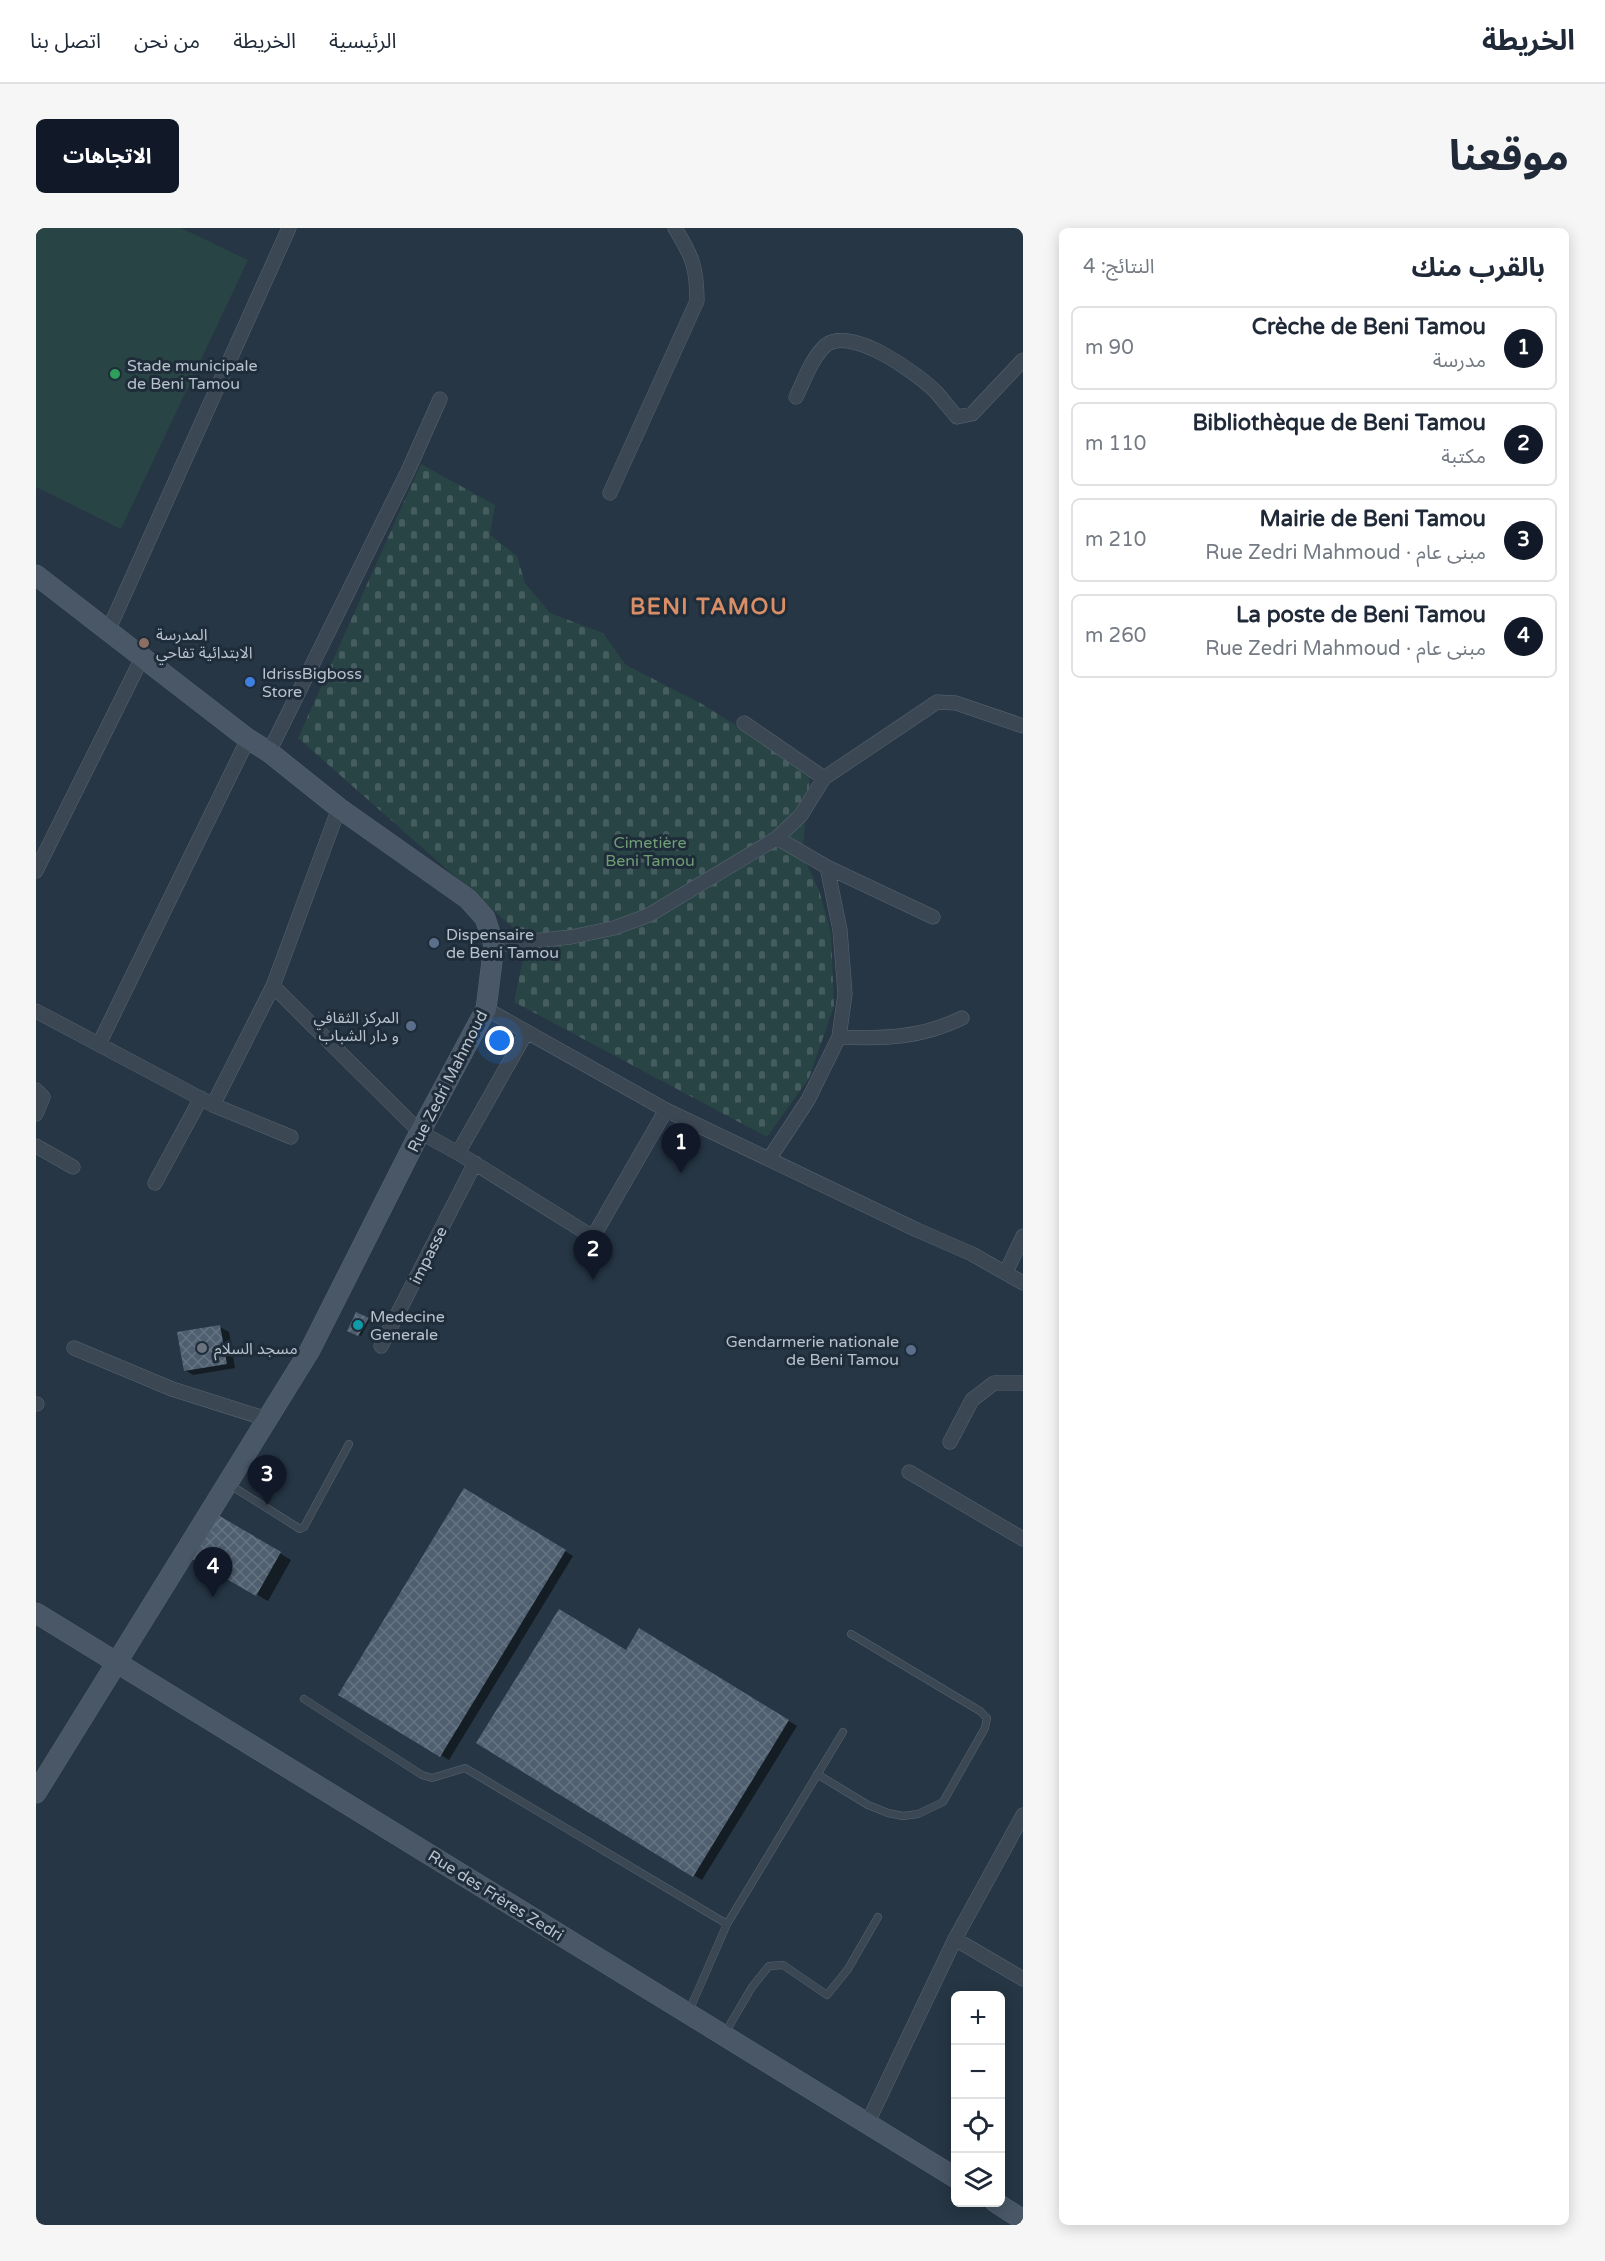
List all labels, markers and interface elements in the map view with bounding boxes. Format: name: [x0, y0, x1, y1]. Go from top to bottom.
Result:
text: الخريطة: [1482, 24, 1575, 58]
text: اتصل بنا: [30, 29, 101, 54]
text: من نحن: [134, 29, 200, 54]
text: الخريطة: [233, 29, 296, 54]
text: الرئيسية: [329, 29, 397, 54]
button: الاتجاهات: [36, 119, 179, 193]
text: موقعنا: [1449, 131, 1569, 182]
text: بالقرب منك: [1411, 252, 1545, 283]
text: النتائج: 4: [1083, 255, 1154, 279]
text: Crèche de Beni Tamou: [1252, 314, 1486, 340]
text: 90 m: [1085, 336, 1134, 360]
text: 1: [1517, 336, 1530, 360]
text: مدرسة: [1433, 349, 1486, 373]
place label: Stade municipale de Beni Tamou: [127, 356, 258, 394]
marker: Stade municipale de Beni Tamou: [108, 367, 122, 381]
text: Bibliothèque de Beni Tamou: [1192, 410, 1486, 436]
text: 110 m: [1085, 432, 1146, 456]
text: 2: [1517, 432, 1530, 456]
text: مكتبة: [1441, 445, 1486, 469]
text: Mairie de Beni Tamou: [1260, 506, 1486, 532]
text: 210 m: [1085, 528, 1146, 552]
text: 3: [1517, 528, 1530, 552]
text: مبنى عام · Rue Zedri Mahmoud: [1205, 541, 1486, 565]
district label: BENI TAMOU: [630, 594, 788, 620]
text: La poste de Beni Tamou: [1236, 602, 1486, 628]
text: 260 m: [1085, 624, 1146, 648]
text: 4: [1517, 624, 1530, 648]
place label: المدرسة الابتدائية تفاحي: [156, 625, 252, 665]
marker: المدرسة الابتدائية تفاحي: [137, 636, 151, 650]
text: مبنى عام · Rue Zedri Mahmoud: [1205, 637, 1486, 661]
place label: IdrissBigboss Store: [262, 664, 362, 702]
marker: IdrissBigboss Store: [243, 675, 257, 689]
park label: Cimetière Beni Tamou: [605, 833, 695, 871]
place label: Dispensaire de Beni Tamou: [446, 925, 559, 963]
marker: Dispensaire de Beni Tamou: [427, 936, 441, 950]
street label: Rue Zedri Mahmoud: [403, 1007, 492, 1156]
place label: المركز الثقافي و دار الشباب: [314, 1008, 399, 1046]
marker: المركز الثقافي و دار الشباب: [404, 1019, 418, 1033]
your location: [485, 1026, 514, 1055]
pin: 1: [662, 1124, 700, 1173]
street label: impasse: [406, 1223, 452, 1288]
pin: 2: [574, 1230, 612, 1280]
place label: Medecine Generale: [370, 1307, 445, 1345]
marker: Medecine Generale: [351, 1318, 365, 1332]
place label: Gendarmerie nationale de Beni Tamou: [726, 1332, 899, 1370]
place label: مسجد السلام: [214, 1339, 298, 1361]
marker: مسجد السلام: [195, 1341, 209, 1355]
marker: Gendarmerie nationale de Beni Tamou: [904, 1343, 918, 1357]
pin: 3: [248, 1456, 286, 1505]
pin: 4: [194, 1548, 232, 1597]
street label: Rue des Frères Zedri: [424, 1846, 567, 1946]
map controls: [951, 1991, 1005, 2207]
button: +: [951, 1991, 1005, 2045]
button: −: [951, 2045, 1005, 2099]
button: locate: [951, 2099, 1005, 2153]
button: layers: [951, 2153, 1005, 2207]

